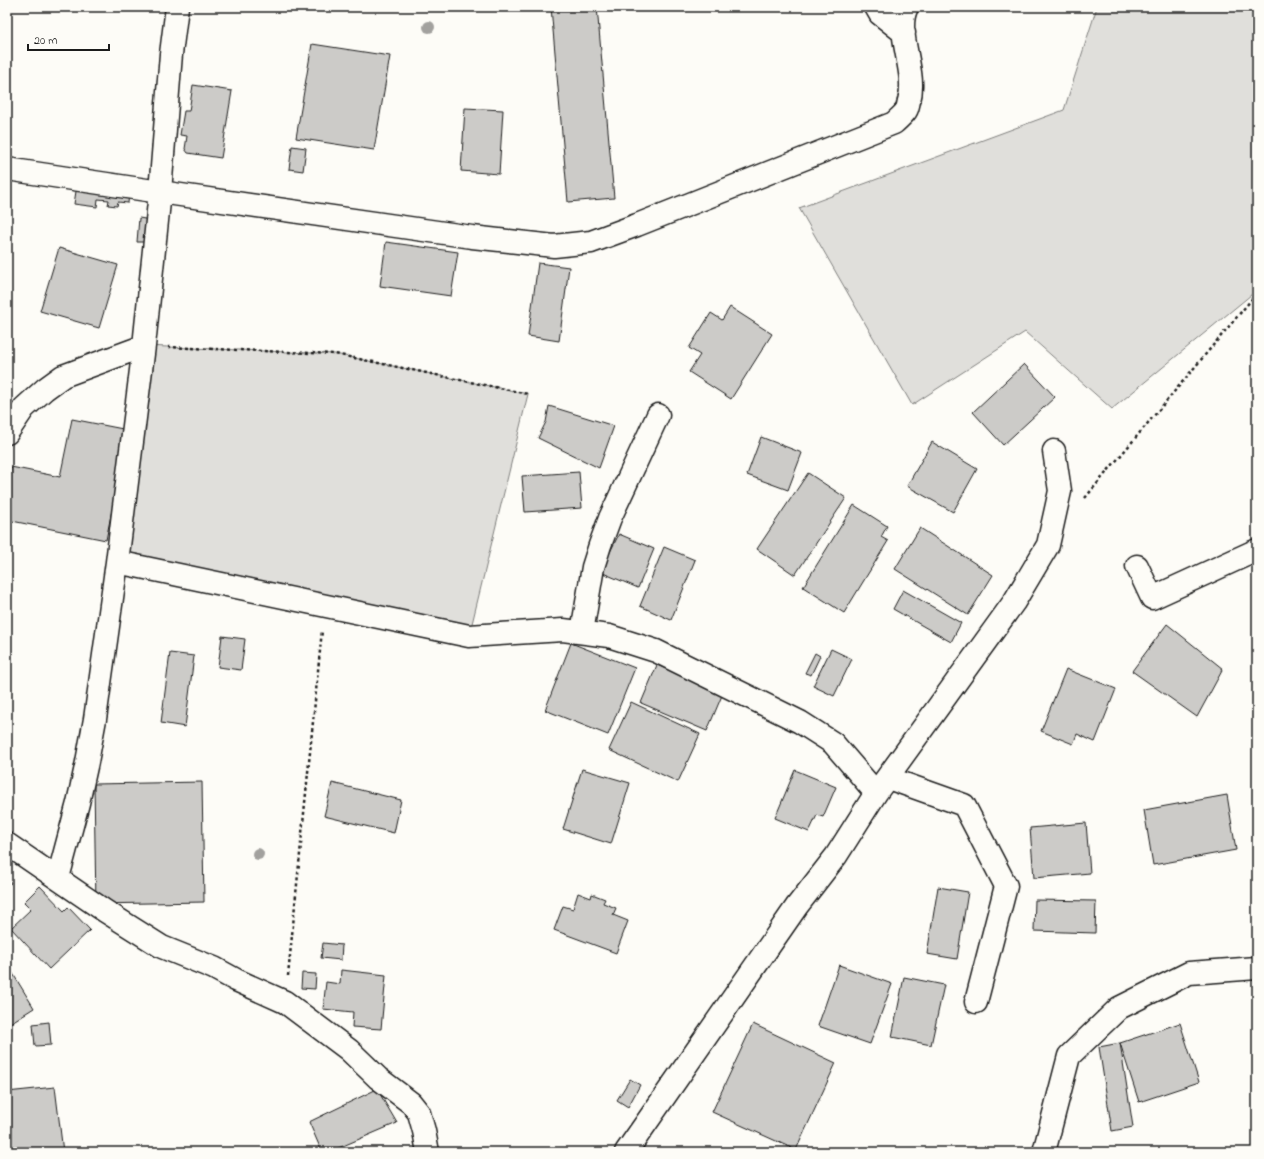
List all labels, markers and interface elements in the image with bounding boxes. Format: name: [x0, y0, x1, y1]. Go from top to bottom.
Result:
scale bar: [28, 26, 109, 52]
text: 20 m: [34, 32, 57, 50]

